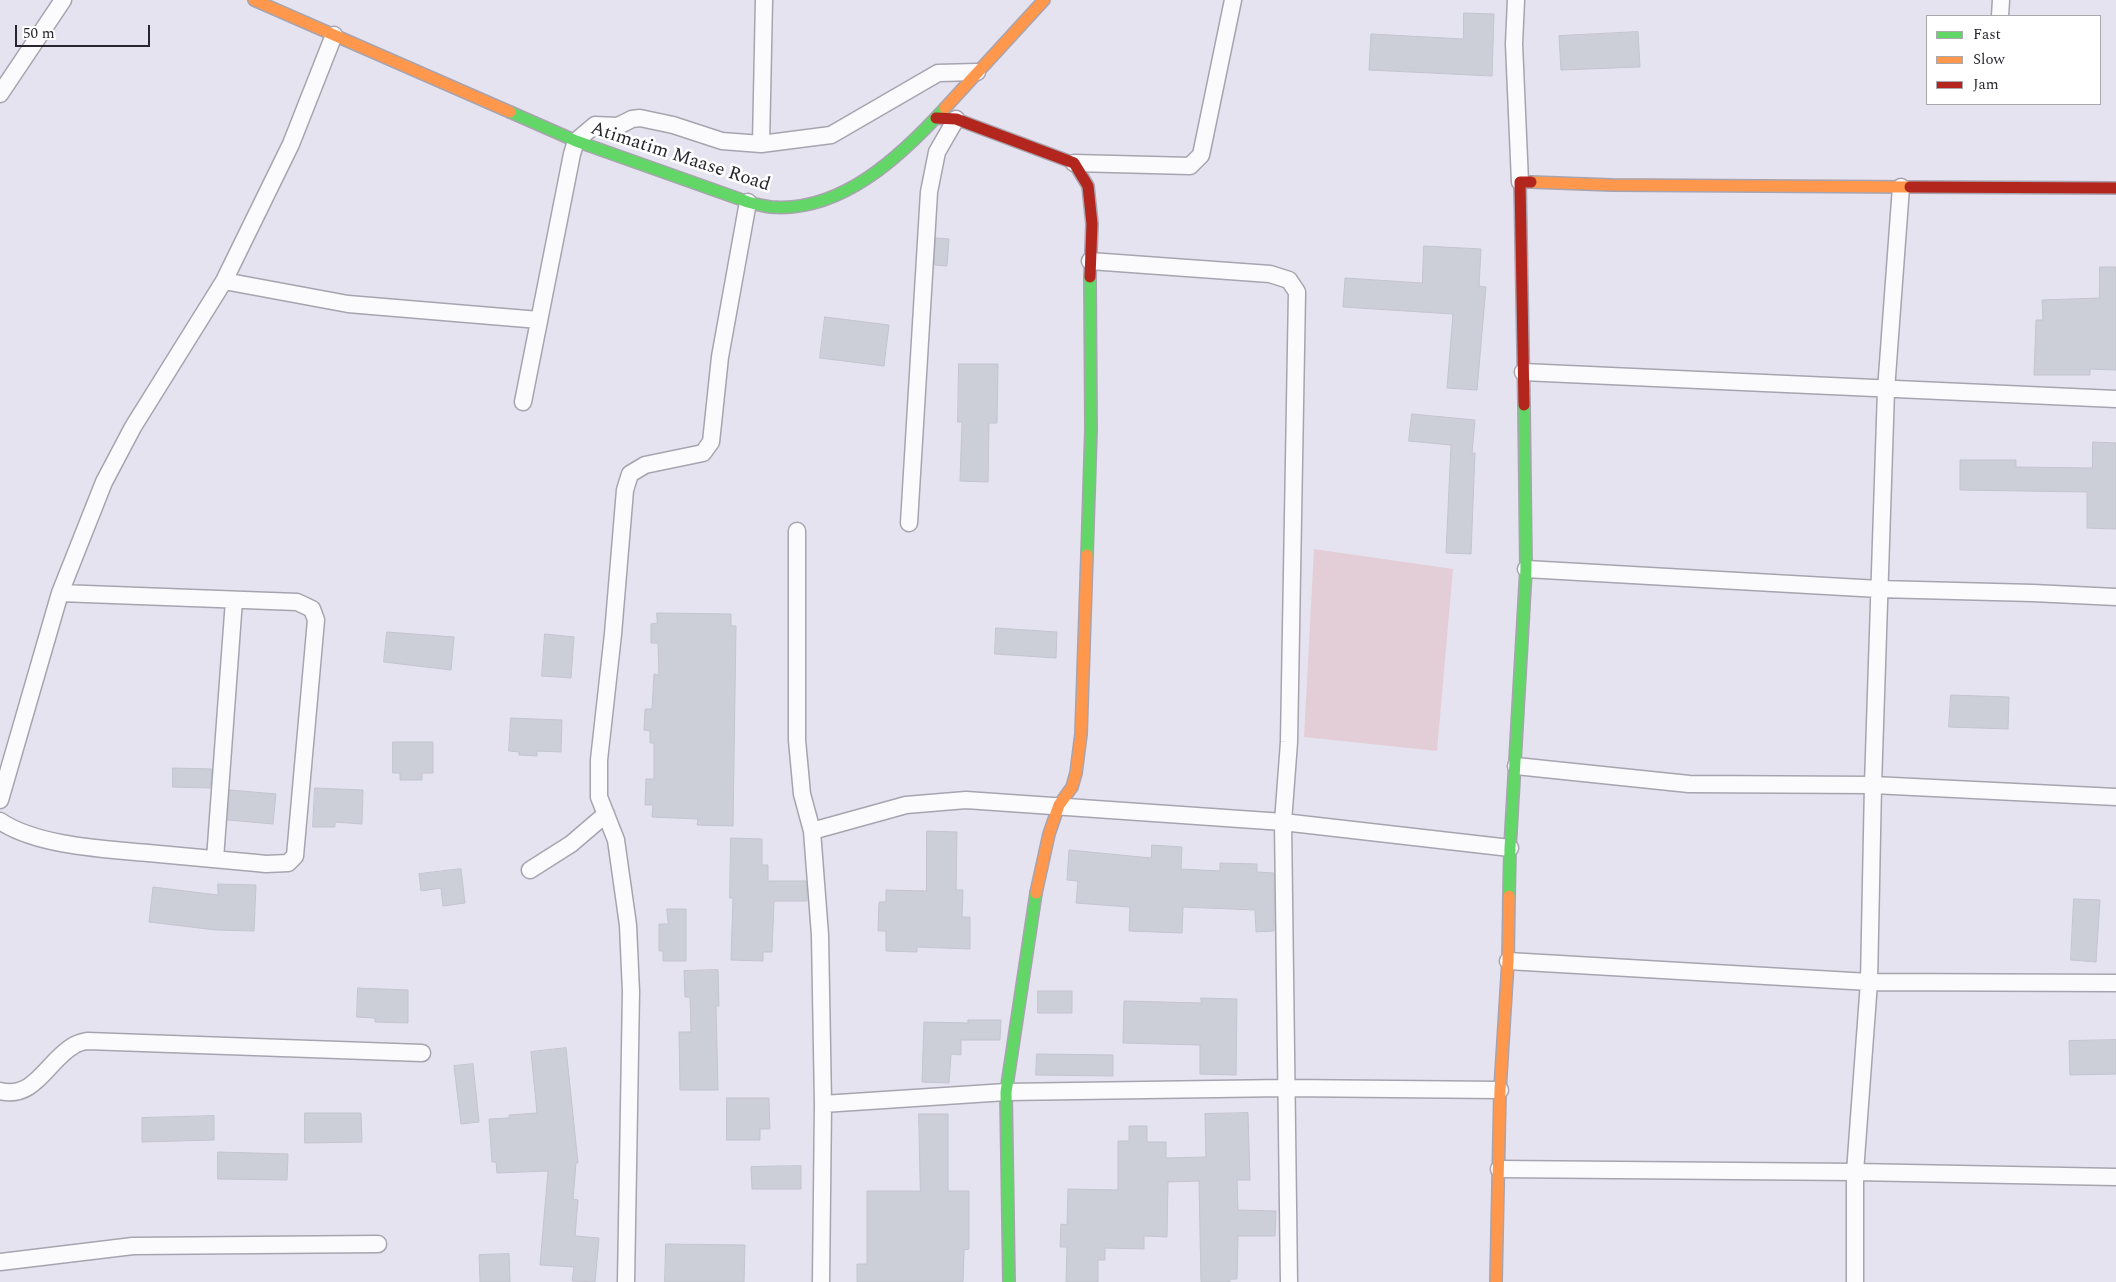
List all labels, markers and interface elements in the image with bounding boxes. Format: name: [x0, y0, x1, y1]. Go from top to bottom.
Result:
scale bar: [18, 15, 152, 47]
legend: [1926, 15, 2101, 105]
text: 50 m: [23, 22, 55, 45]
text: Fast: [1973, 23, 2001, 46]
text: Slow: [1973, 48, 2005, 71]
text: Jam: [1973, 73, 1999, 96]
street label: Atimatim Maase Road: [587, 118, 773, 198]

